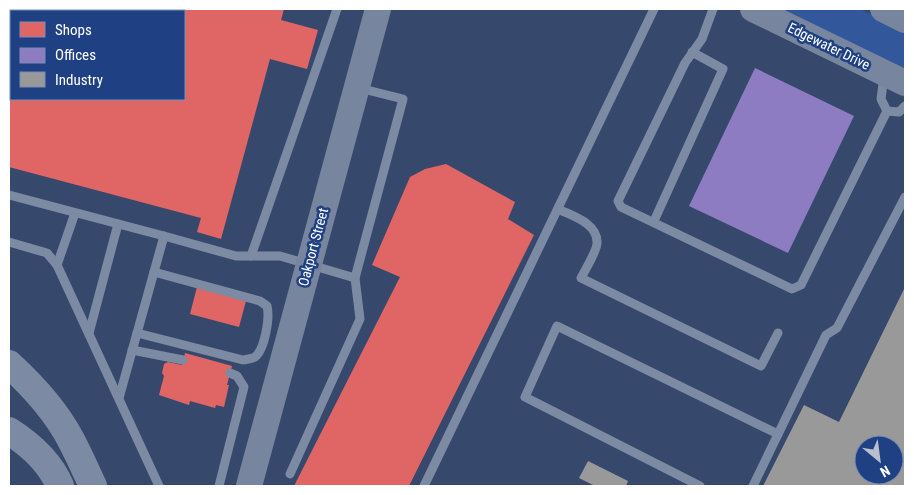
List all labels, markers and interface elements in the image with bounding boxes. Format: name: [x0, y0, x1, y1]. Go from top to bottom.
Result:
legend: [10, 10, 185, 100]
street label: Edgewater Drive: [785, 19, 873, 73]
text: Shops: [55, 21, 92, 39]
text: Offices: [55, 46, 96, 64]
text: Industry: [55, 71, 103, 89]
street label: Oakport Street: [295, 206, 331, 288]
north arrow: [854, 435, 904, 485]
text: N: [878, 462, 893, 480]

